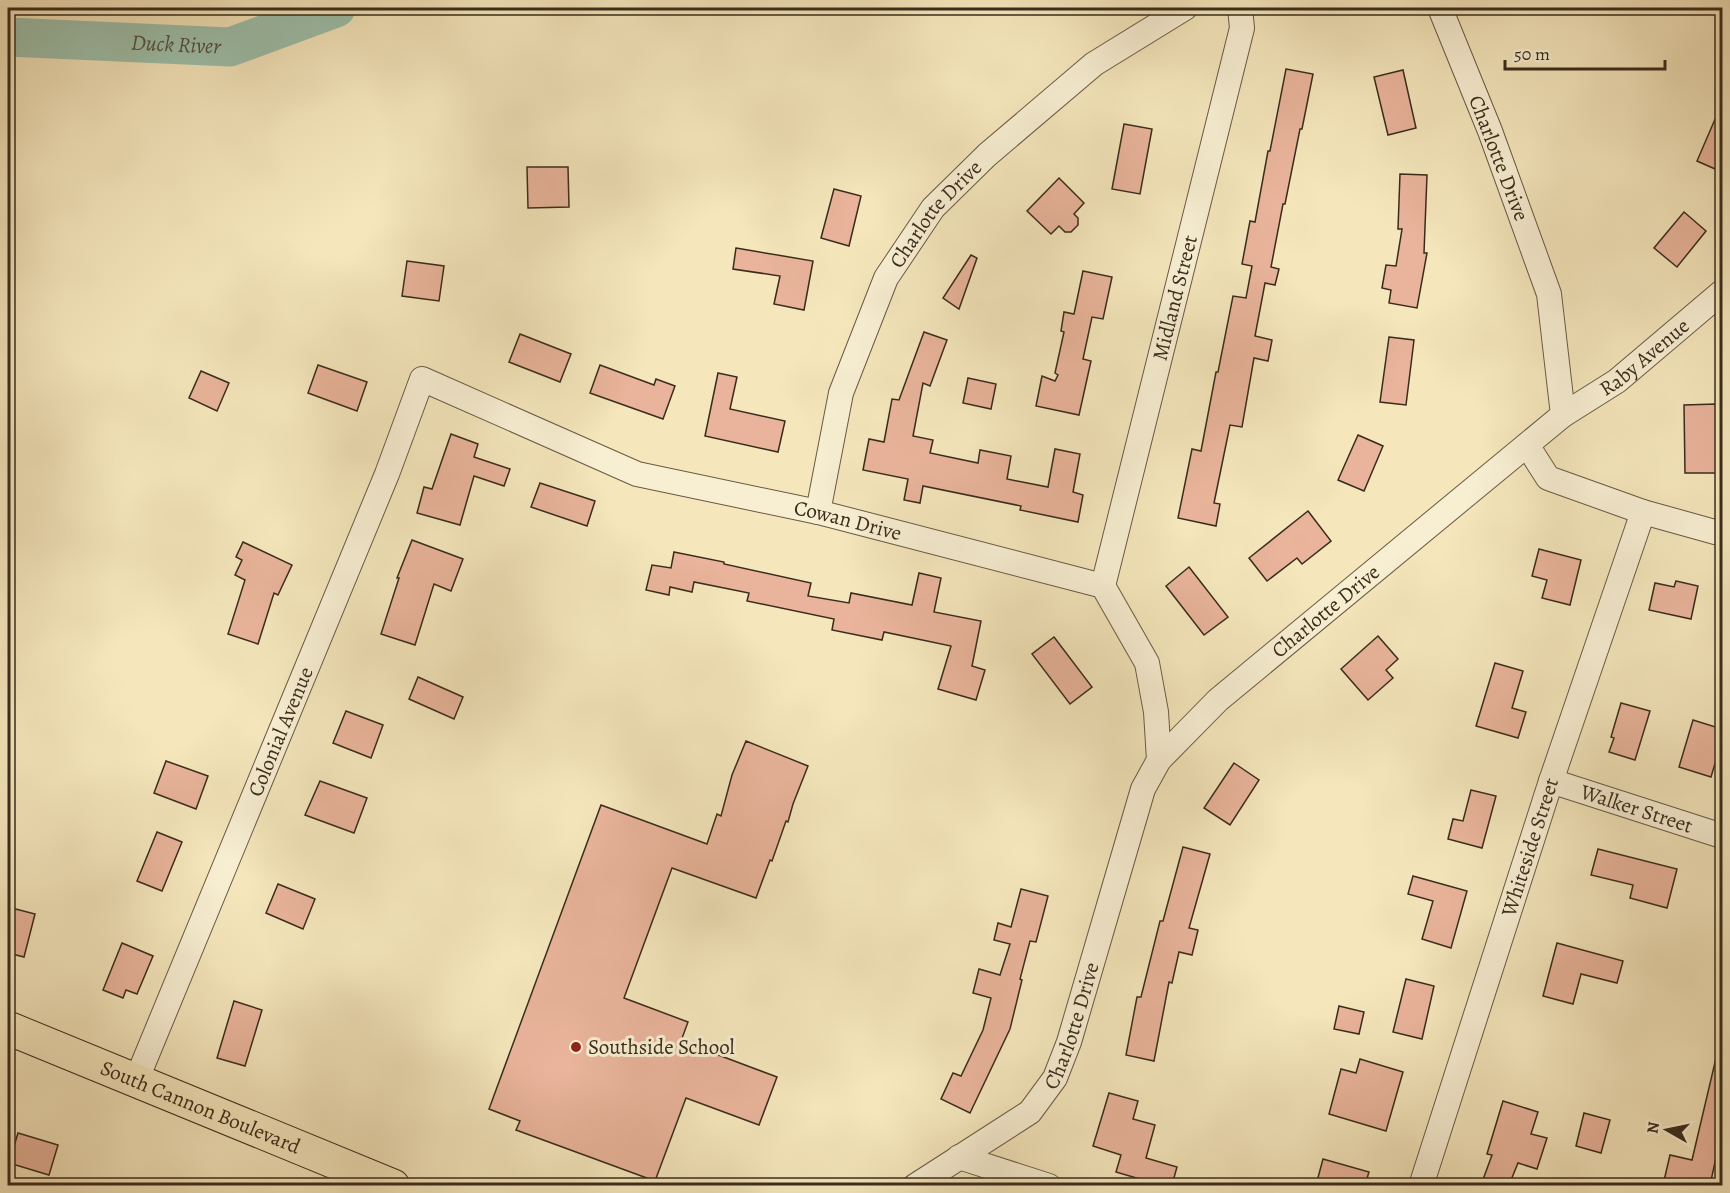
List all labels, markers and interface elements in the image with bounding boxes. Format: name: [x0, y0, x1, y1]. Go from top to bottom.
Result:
water label: Duck River: [130, 28, 223, 62]
scale bar: [1505, 33, 1666, 71]
text: 50 m: [1514, 42, 1550, 66]
street label: Charlotte Drive: [1462, 91, 1536, 225]
street label: Charlotte Drive: [883, 154, 988, 273]
street label: Midland Street: [1146, 232, 1204, 363]
street label: Raby Avenue: [1594, 312, 1695, 403]
street label: Cowan Drive: [792, 493, 905, 547]
street label: Charlotte Drive: [1266, 558, 1386, 664]
street label: Colonial Avenue: [241, 663, 320, 801]
street label: Whiteside Street: [1494, 774, 1565, 921]
street label: Walker Street: [1576, 777, 1696, 840]
street label: Charlotte Drive: [1037, 959, 1106, 1095]
place label: Southside School: [588, 1033, 735, 1061]
marker: Southside School: [569, 1040, 583, 1054]
street label: South Cannon Boulevard: [96, 1053, 305, 1161]
north arrow: [1637, 1100, 1697, 1160]
text: N: [1641, 1120, 1665, 1135]

